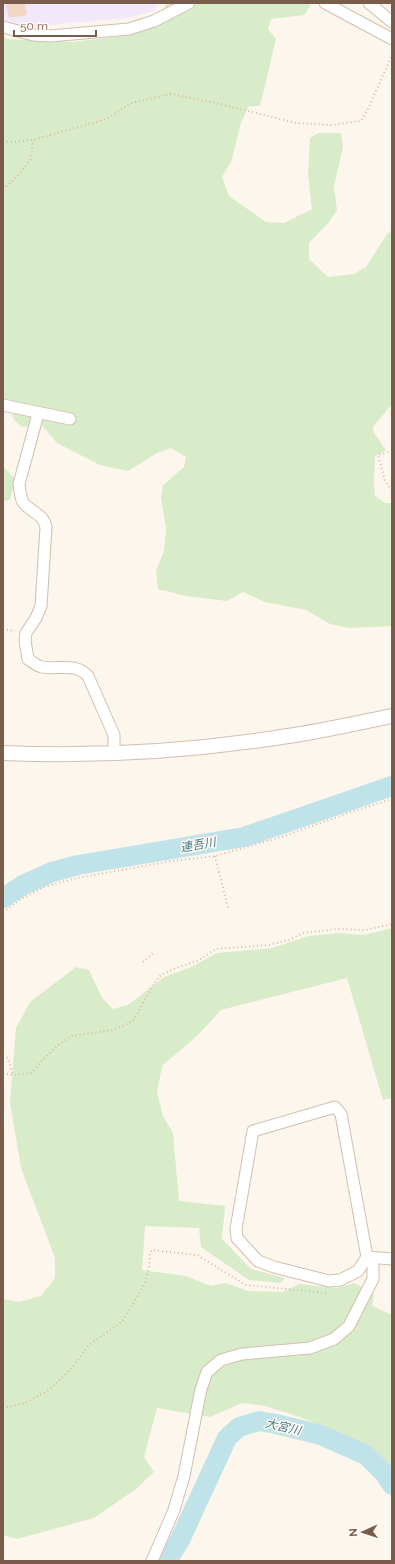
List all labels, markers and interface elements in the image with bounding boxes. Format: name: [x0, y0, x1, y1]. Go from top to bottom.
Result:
scale bar: [14, 12, 96, 38]
text: 50 m: [20, 19, 48, 33]
water label: 連吾川: [179, 835, 219, 855]
water label: 大宮川: [264, 1416, 304, 1438]
north arrow: [343, 1512, 383, 1552]
text: N: [347, 1528, 360, 1537]

